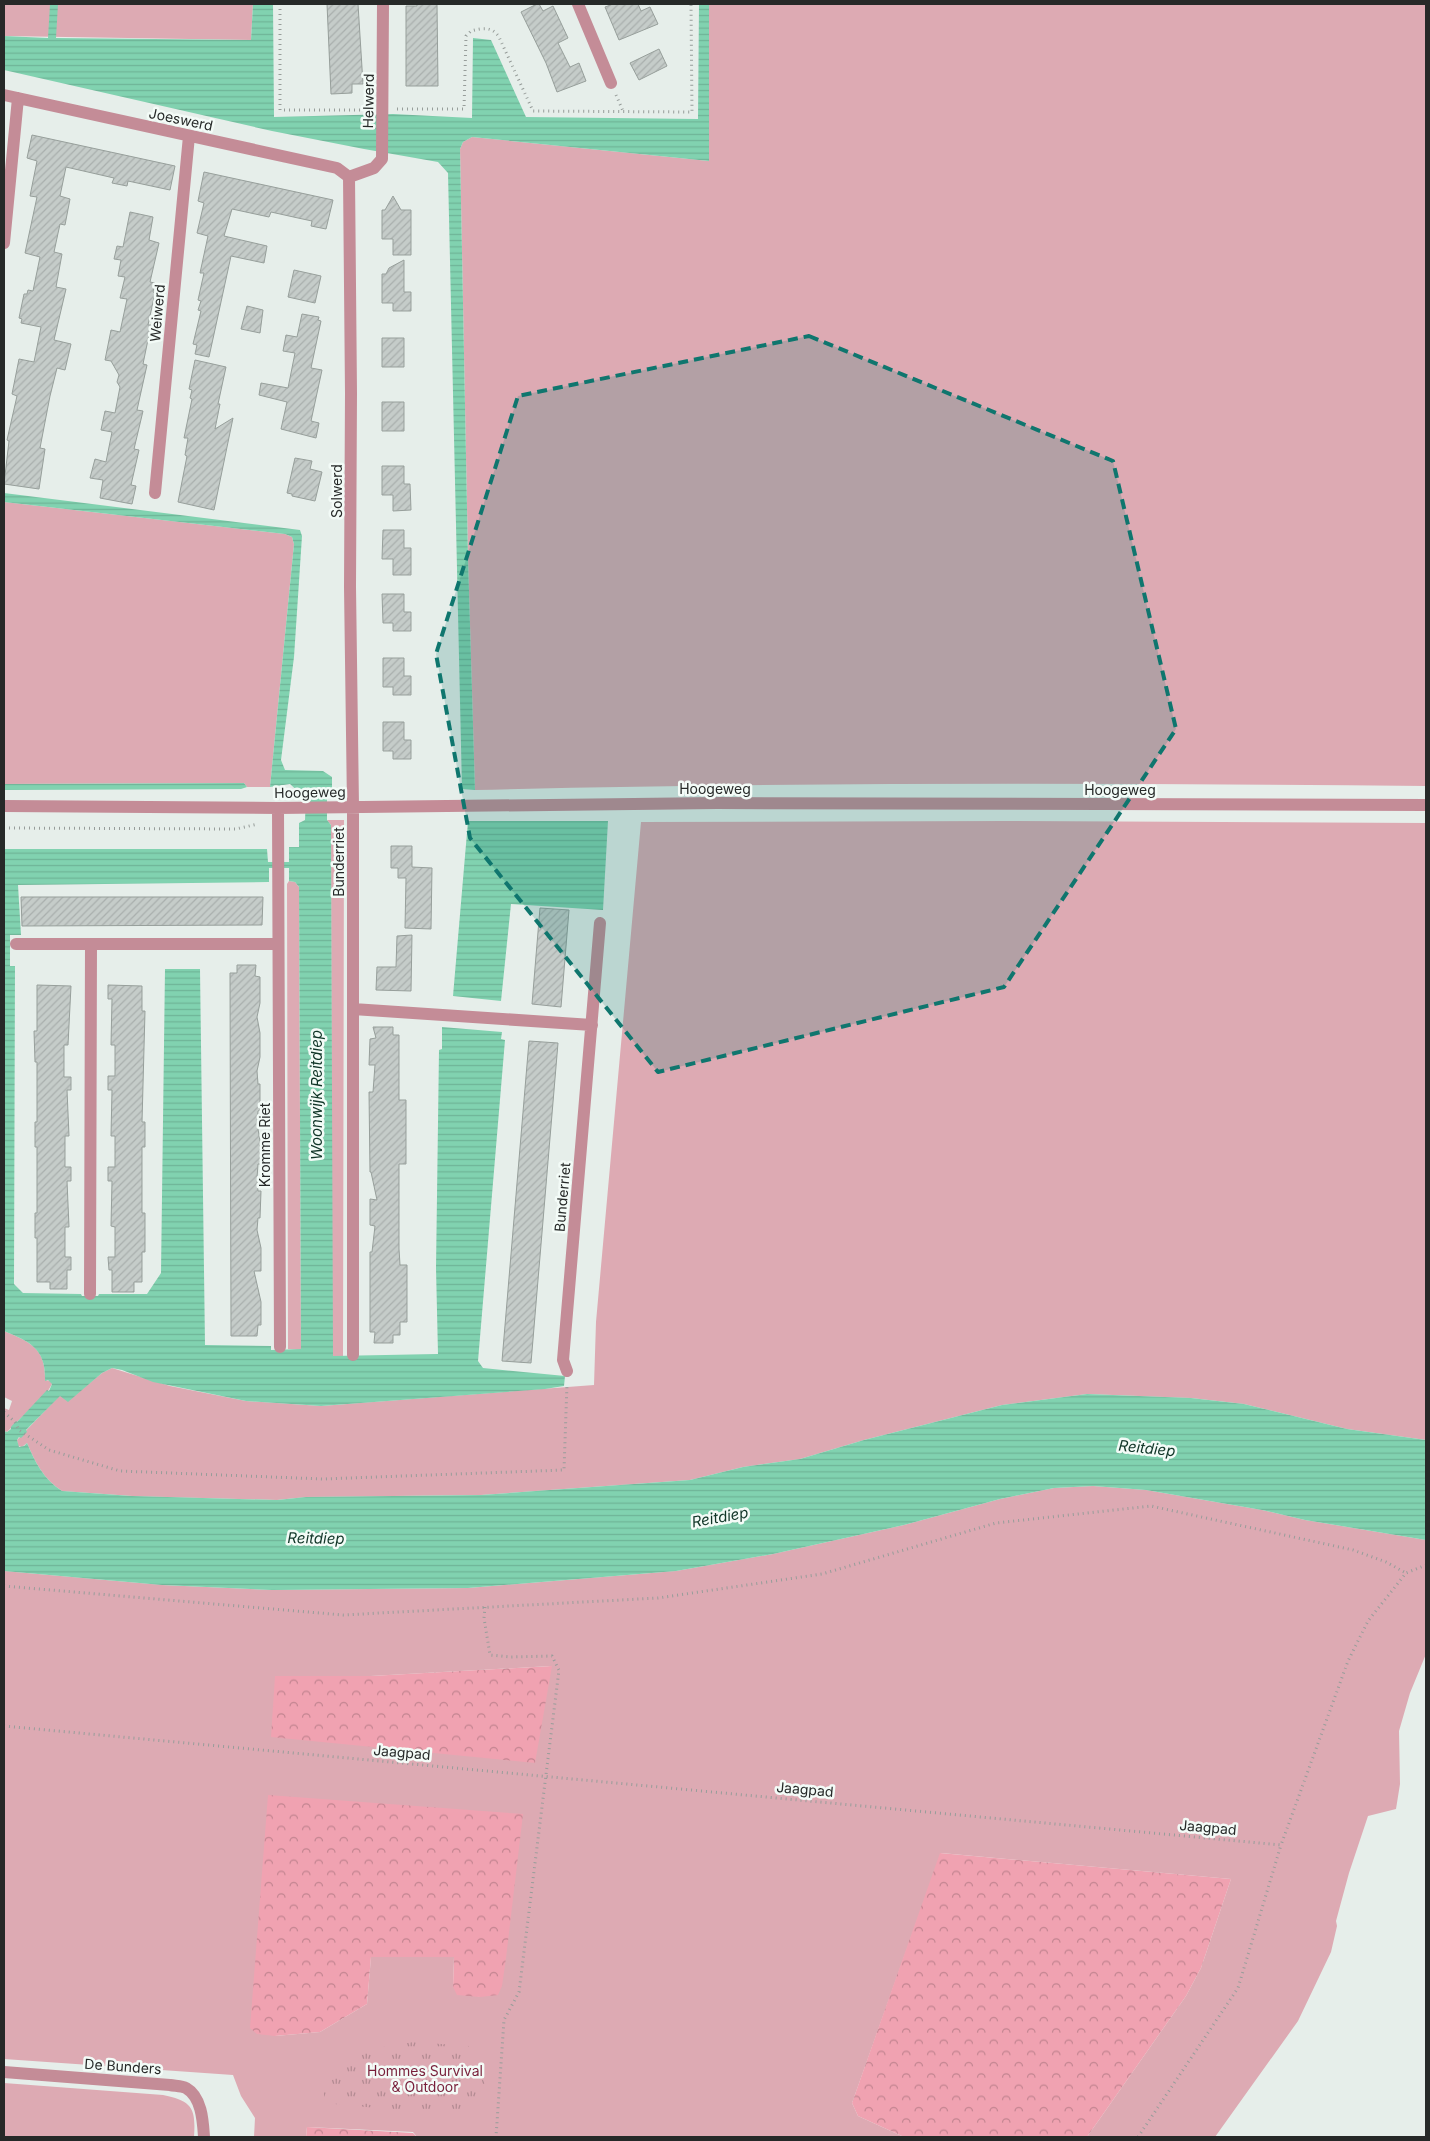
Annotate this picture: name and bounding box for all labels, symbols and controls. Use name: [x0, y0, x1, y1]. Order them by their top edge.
street label: Helwerd: [359, 73, 377, 129]
street label: Joeswerd: [147, 104, 215, 134]
street label: Weiwerd: [146, 284, 168, 342]
street label: Solwerd: [328, 464, 345, 518]
street label: Hoogeweg: [679, 780, 751, 797]
street label: Hoogeweg: [1084, 781, 1156, 798]
street label: Hoogeweg: [274, 783, 346, 801]
street label: Bunderriet: [330, 827, 347, 897]
water label: Woonwijk Reitdiep: [307, 1030, 326, 1160]
street label: Kromme Riet: [256, 1102, 273, 1187]
street label: Bunderriet: [551, 1161, 574, 1232]
water label: Reitdiep: [1118, 1436, 1176, 1460]
water label: Reitdiep: [690, 1503, 750, 1531]
water label: Reitdiep: [287, 1528, 345, 1548]
street label: Jaagpad: [373, 1741, 431, 1763]
street label: Jaagpad: [776, 1778, 834, 1800]
street label: Jaagpad: [1179, 1816, 1237, 1838]
street label: De Bunders: [84, 2055, 162, 2077]
park label: Hommes Survival & Outdoor: [367, 2062, 483, 2095]

